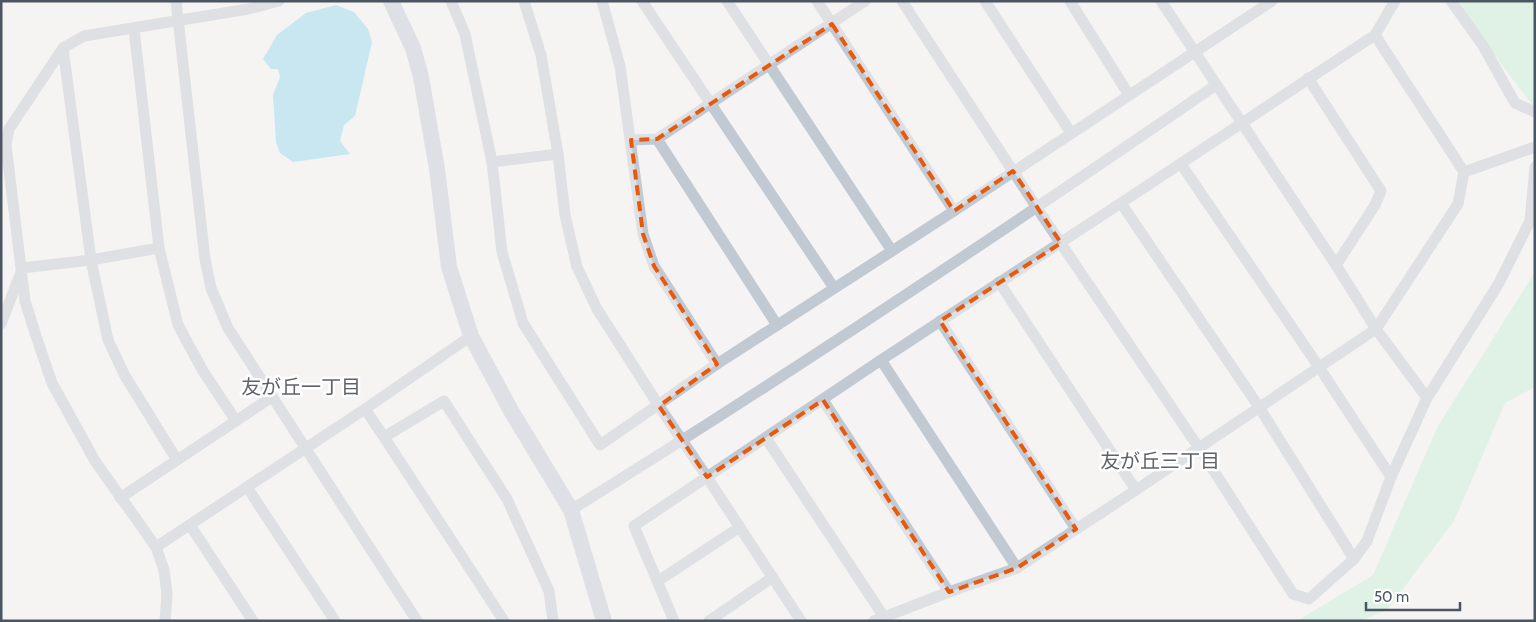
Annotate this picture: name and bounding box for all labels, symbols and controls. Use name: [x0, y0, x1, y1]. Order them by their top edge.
district label: 友が丘一丁目: [241, 375, 361, 399]
district label: 友が丘三丁目: [1100, 449, 1220, 473]
scale bar: [1366, 580, 1460, 612]
text: 50 m: [1374, 588, 1409, 606]

